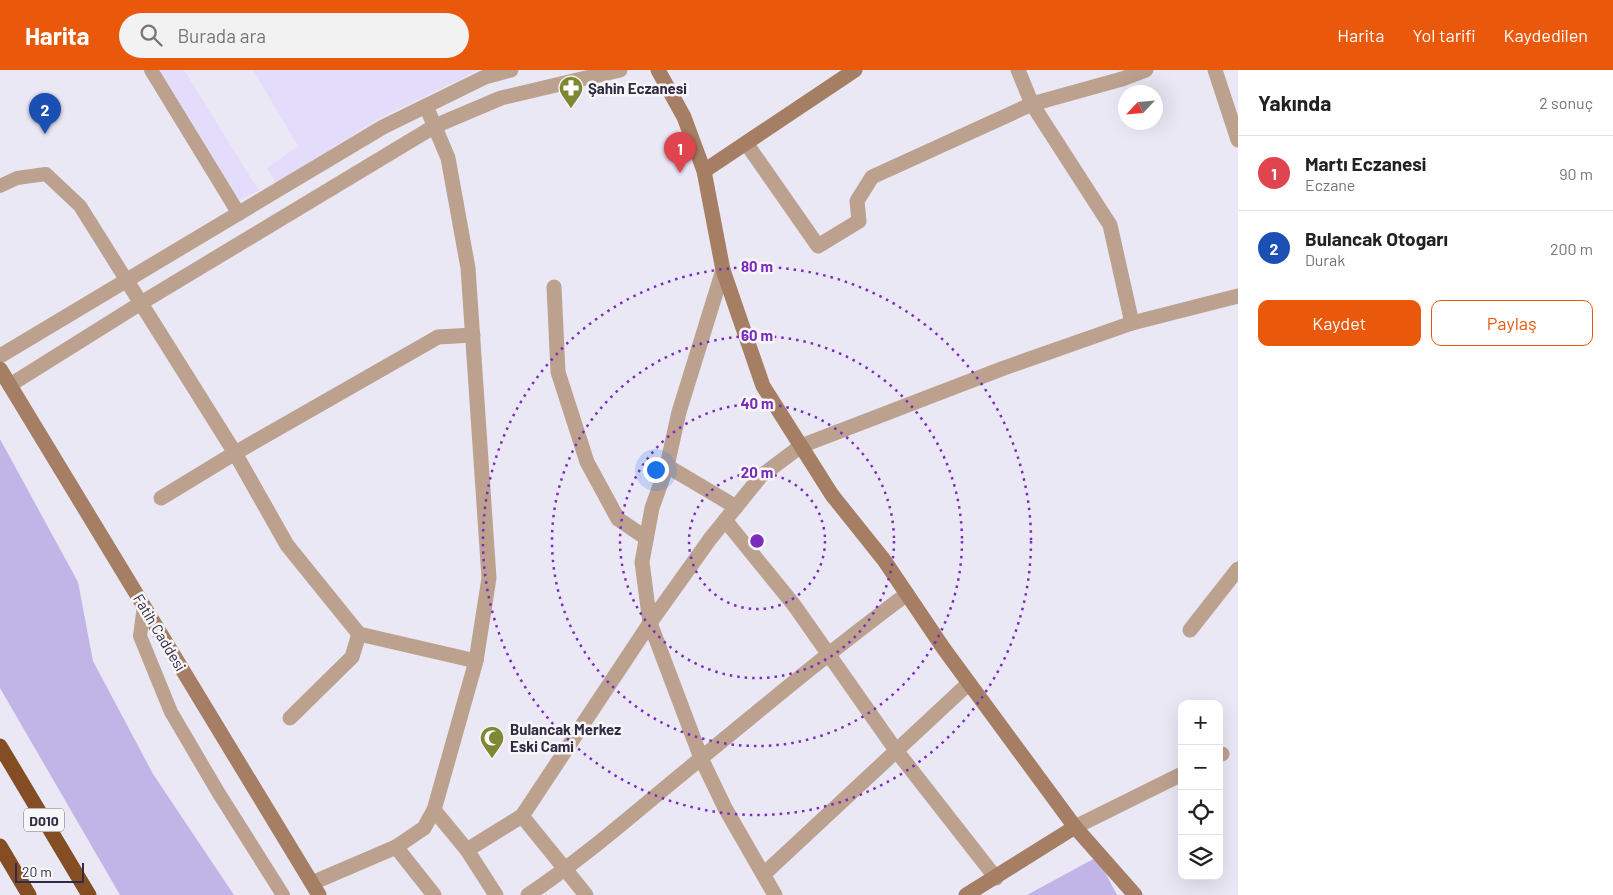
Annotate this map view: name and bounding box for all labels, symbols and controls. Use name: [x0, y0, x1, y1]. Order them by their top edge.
search box: [119, 13, 469, 58]
text: Harita: [25, 21, 89, 50]
icon: search: [137, 21, 165, 49]
text: Burada ara: [177, 24, 266, 47]
text: Harita: [1337, 24, 1384, 46]
text: Yol tarifi: [1412, 24, 1475, 46]
text: Kaydedilen: [1503, 24, 1588, 46]
pharmacy icon: Şahin Eczanesi: [558, 75, 584, 109]
place label: Şahin Eczanesi: [588, 79, 687, 97]
north arrow: [1118, 85, 1163, 130]
text: Yakında: [1258, 90, 1331, 115]
pin: 2: [29, 93, 61, 134]
text: 2 sonuç: [1539, 93, 1593, 112]
pin: 1: [664, 132, 696, 173]
text: Martı Eczanesi: [1305, 152, 1426, 175]
text: 1: [1271, 164, 1277, 183]
text: 90 m: [1559, 164, 1593, 183]
text: Eczane: [1305, 175, 1355, 194]
text: Bulancak Otogarı: [1305, 227, 1448, 250]
text: 2: [1270, 239, 1278, 258]
text: 200 m: [1550, 239, 1593, 258]
text: Durak: [1305, 250, 1345, 269]
text: 80 m: [741, 257, 773, 275]
button: Kaydet: [1258, 300, 1421, 346]
button: Paylaş: [1431, 300, 1593, 346]
text: 60 m: [741, 326, 773, 344]
text: 40 m: [740, 394, 774, 412]
your location: [643, 457, 669, 483]
text: 20 m: [741, 463, 773, 481]
centre of rings: [748, 532, 766, 550]
street label: Fatih Caddesi: [130, 590, 190, 674]
map controls: [1178, 700, 1223, 880]
button: +: [1178, 700, 1223, 745]
place label: Bulancak Merkez Eski Cami: [510, 720, 621, 755]
mosque icon: Bulancak Merkez Eski Cami: [479, 725, 505, 759]
button: −: [1178, 745, 1223, 790]
button: locate: [1178, 790, 1223, 835]
road number: D010: [24, 808, 64, 832]
button: layers: [1178, 835, 1223, 880]
scale bar: [15, 860, 84, 883]
text: 20 m: [22, 863, 52, 880]

